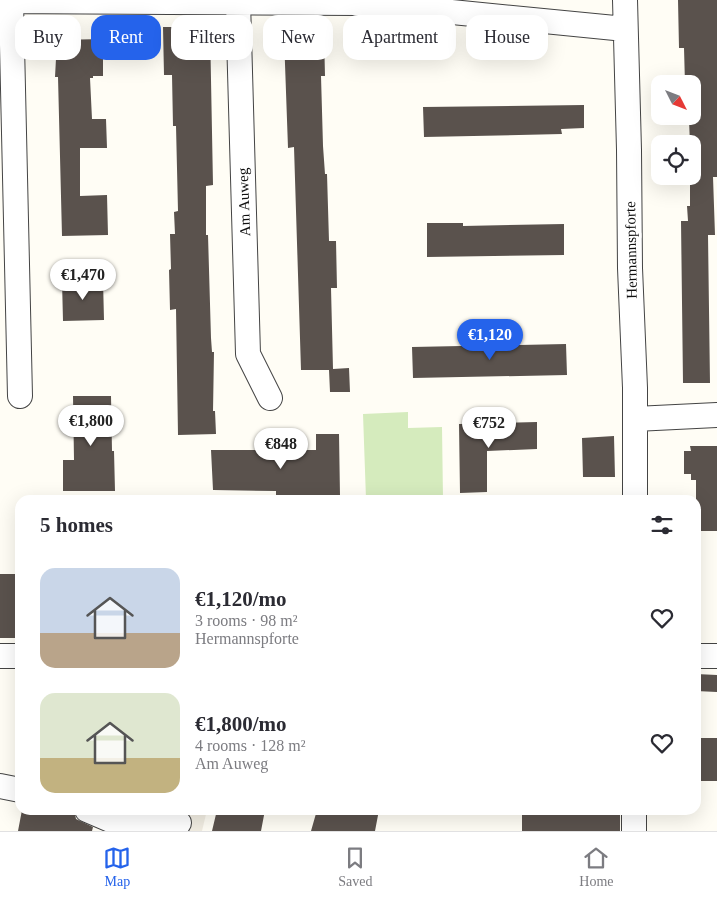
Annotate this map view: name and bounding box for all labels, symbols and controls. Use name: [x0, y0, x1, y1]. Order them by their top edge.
chip: Buy: [15, 15, 81, 60]
chip: Rent: [91, 15, 161, 60]
chip: Filters: [171, 15, 253, 60]
chip: New: [263, 15, 333, 60]
chip: Apartment: [343, 15, 456, 60]
chip: House: [466, 15, 548, 60]
north arrow: [651, 75, 701, 125]
map controls: [651, 75, 701, 185]
button: locate: [651, 135, 701, 185]
street label: Am Auweg: [235, 167, 253, 237]
street label: Hermannspforte: [622, 201, 640, 299]
pin: €1,470: [42, 258, 124, 301]
text: €1,470: [61, 266, 105, 283]
pin: €1,120: [449, 318, 531, 361]
text: €1,120: [468, 326, 512, 343]
pin: €1,800: [50, 404, 132, 447]
pin: €752: [459, 406, 519, 449]
text: €1,800: [69, 412, 113, 429]
text: €752: [473, 414, 505, 431]
pin: €848: [251, 428, 311, 470]
text: €848: [265, 435, 297, 452]
icon: filters: [648, 511, 676, 539]
text: 5 homes: [40, 513, 113, 537]
text: €1,120/mo: [195, 587, 287, 611]
icon: home: [80, 588, 140, 648]
icon: heart: [648, 604, 676, 632]
text: 3 rooms · 98 m²: [195, 612, 298, 629]
text: Hermannspforte: [195, 630, 299, 647]
text: €1,800/mo: [195, 712, 287, 736]
icon: home: [80, 713, 140, 773]
icon: heart: [648, 729, 676, 757]
text: 4 rooms · 128 m²: [195, 737, 306, 754]
text: Am Auweg: [195, 755, 268, 772]
tab: Map: [103, 844, 131, 890]
tab: Saved: [338, 844, 372, 890]
tab: Home: [579, 844, 614, 890]

